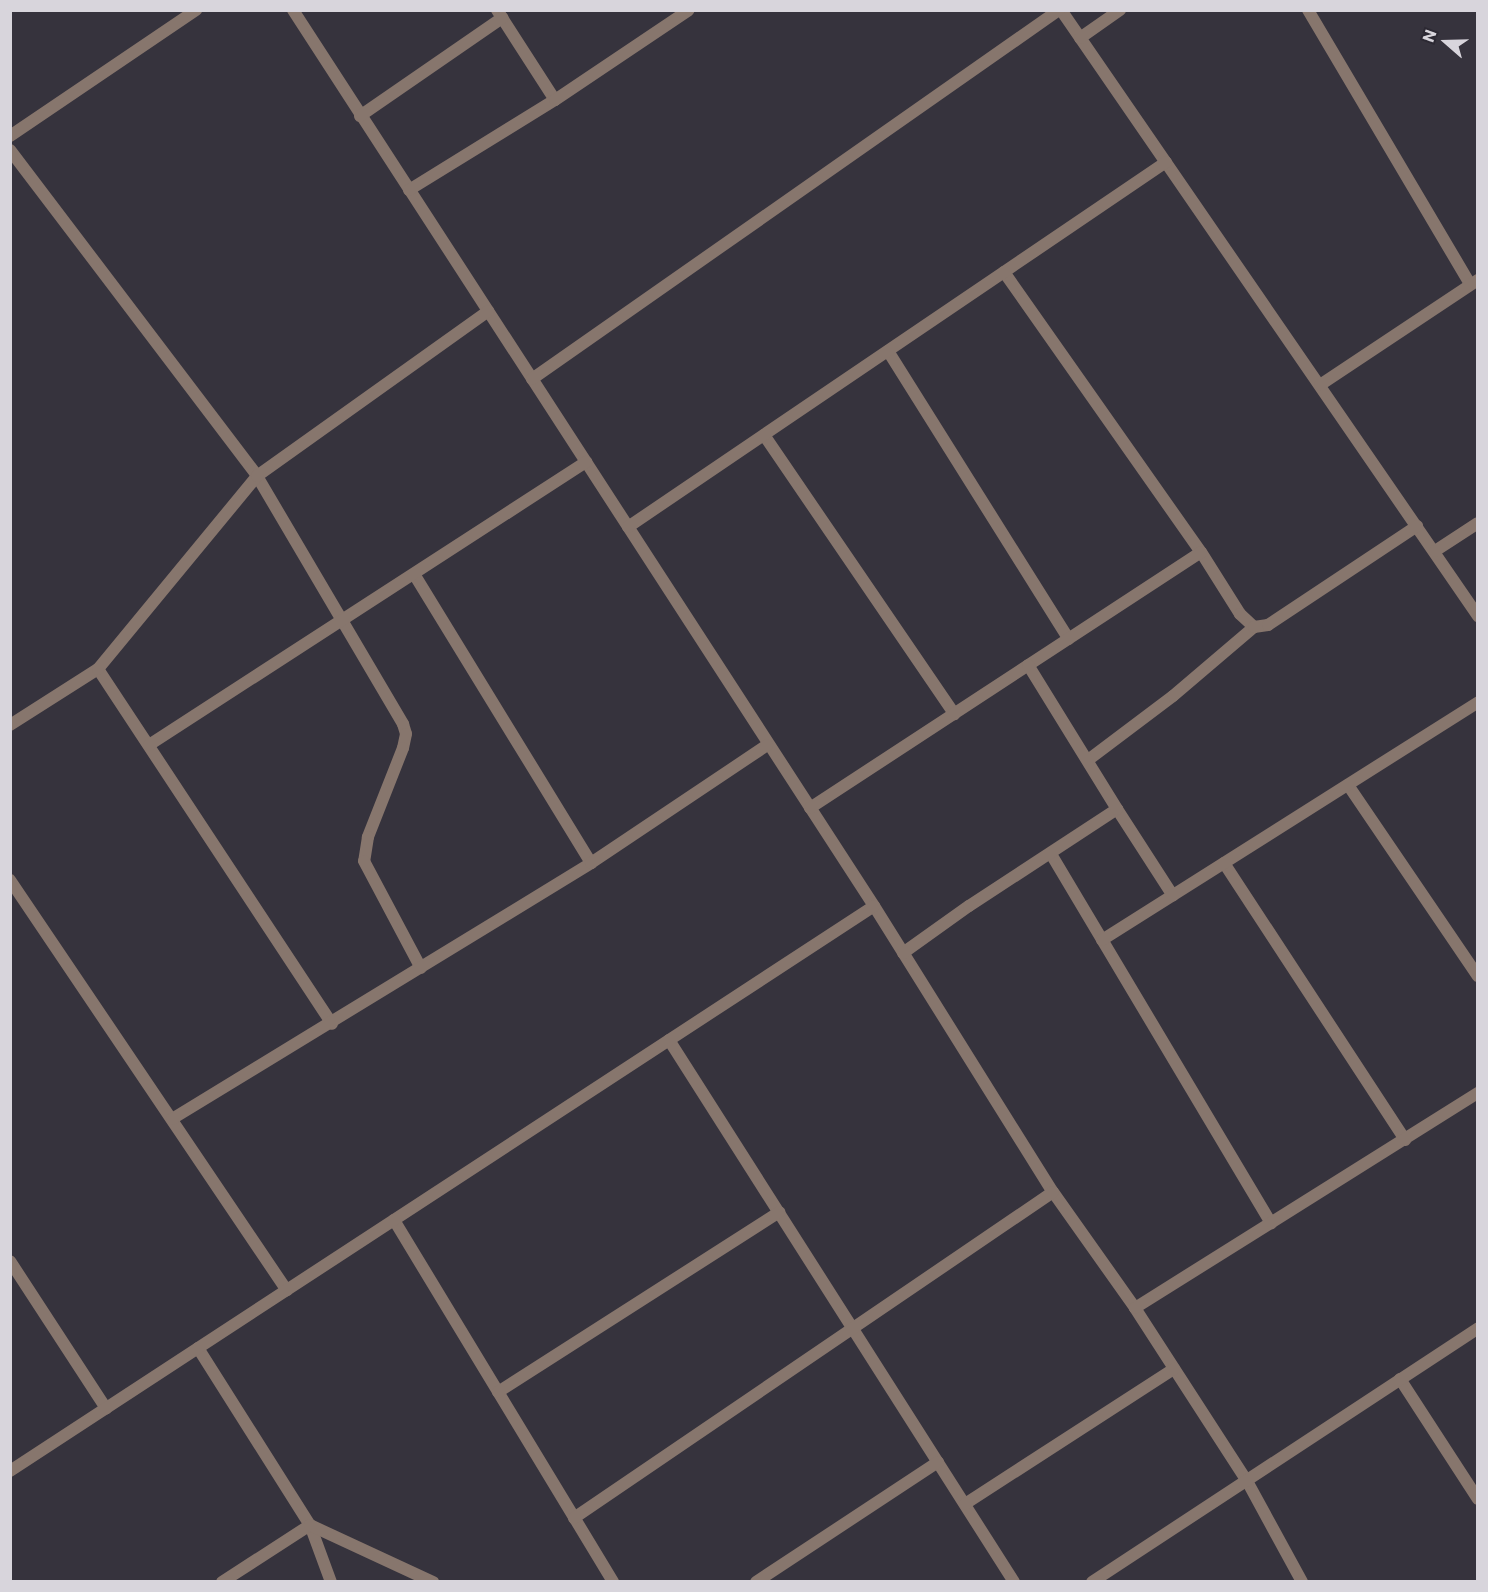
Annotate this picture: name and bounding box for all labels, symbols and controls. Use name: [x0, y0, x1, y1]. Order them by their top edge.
north arrow: [1416, 12, 1476, 72]
text: N: [1418, 27, 1440, 45]

